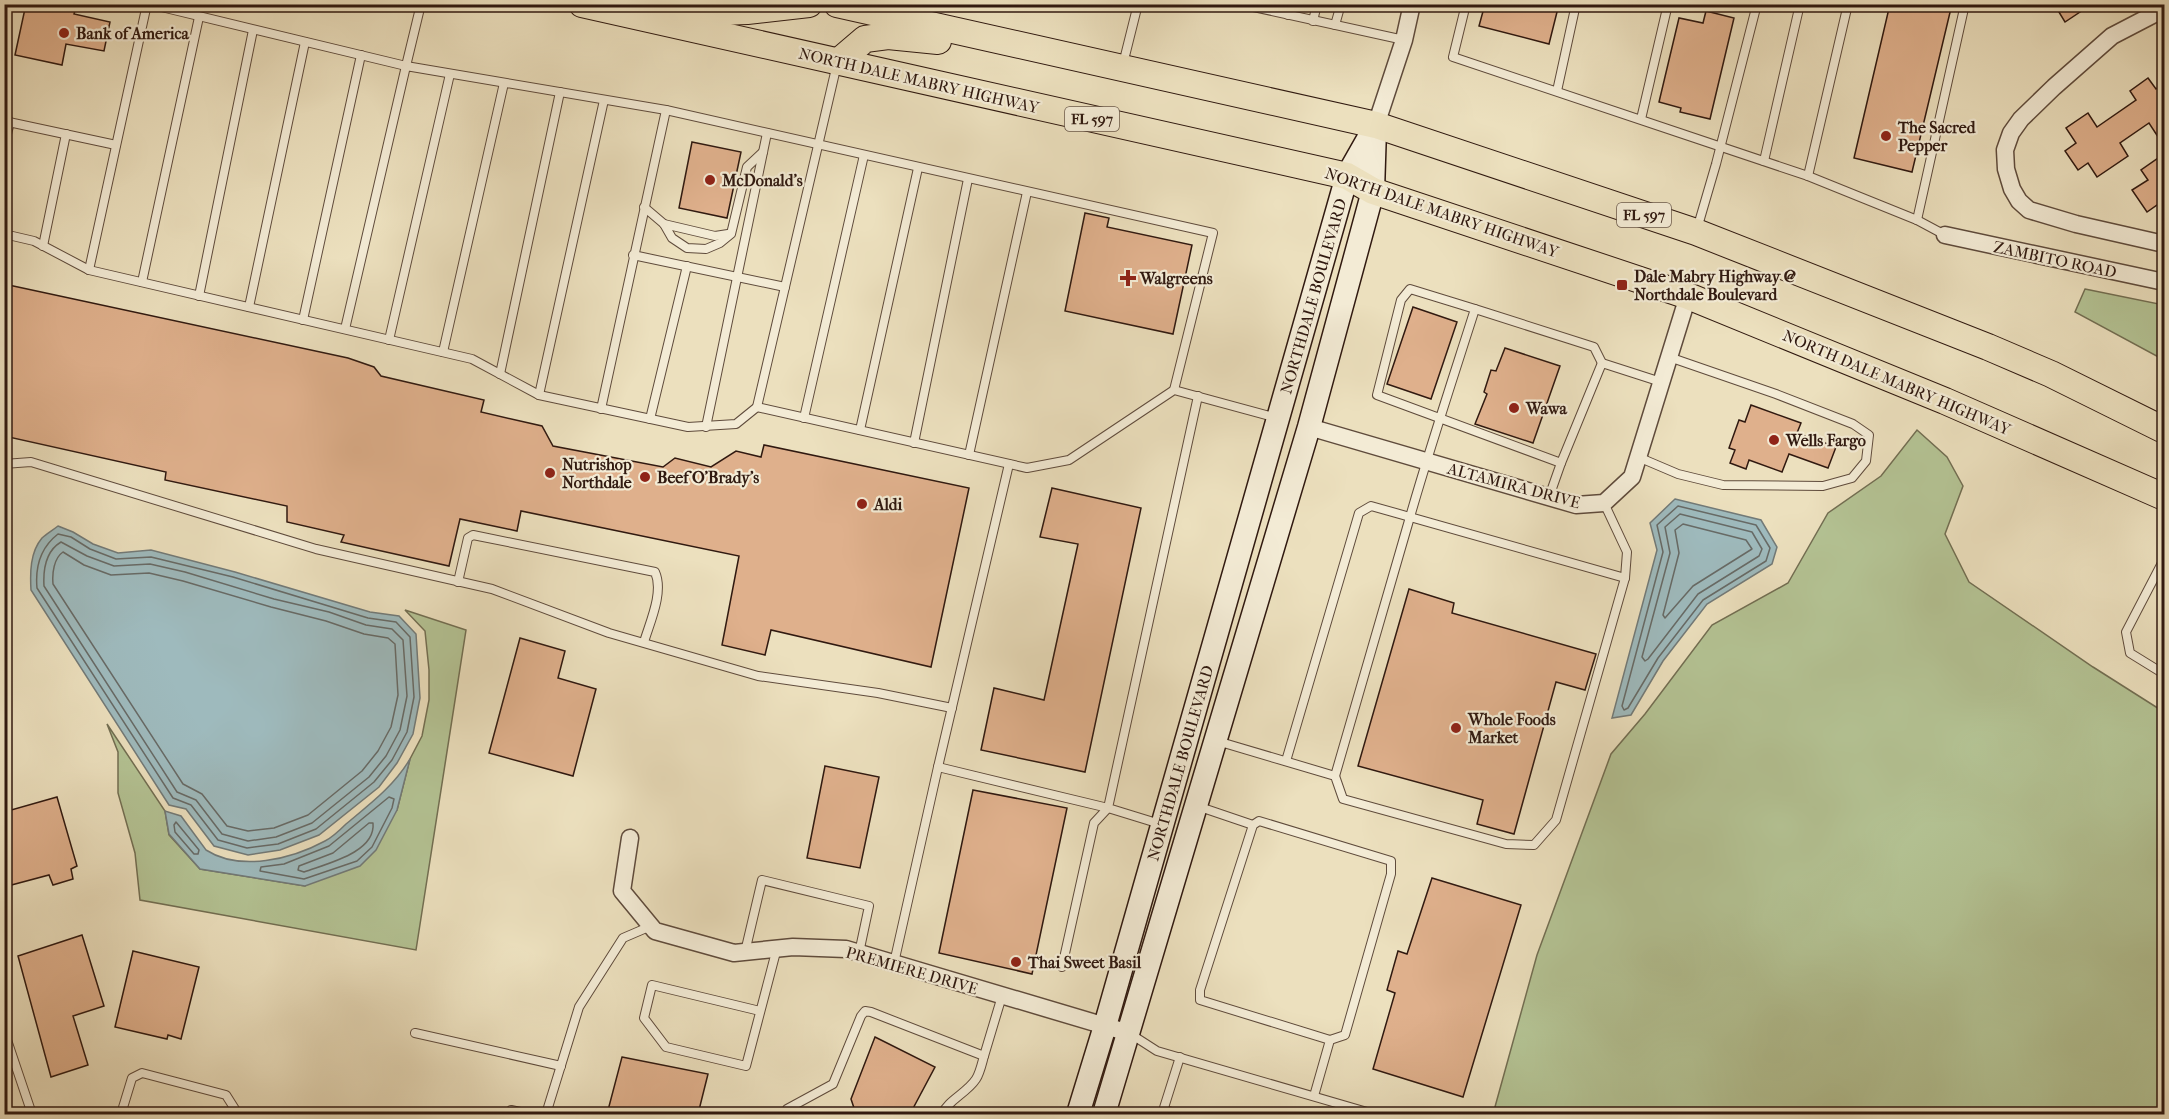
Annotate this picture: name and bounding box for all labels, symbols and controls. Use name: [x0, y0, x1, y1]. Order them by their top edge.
place label: Bank of America: [76, 24, 189, 43]
marker: Bank of America: [57, 26, 71, 40]
street label: NORTH DALE MABRY HIGHWAY: [797, 44, 1042, 118]
road number: FL 597: [1065, 107, 1119, 131]
place label: The Sacred Pepper: [1897, 118, 1977, 156]
marker: The Sacred Pepper: [1879, 129, 1893, 143]
street label: NORTH DALE MABRY HIGHWAY: [1322, 163, 1562, 262]
place label: McDonald's: [721, 171, 803, 190]
marker: McDonald's: [703, 173, 717, 187]
street label: NORTHDALE BOULEVARD: [1276, 196, 1351, 396]
road number: FL 597: [1617, 203, 1671, 227]
street label: ZAMBITO ROAD: [1992, 237, 2118, 282]
place label: Dale Mabry Highway @ Northdale Boulevard: [1634, 267, 1796, 304]
place label: Walgreens: [1139, 269, 1213, 289]
marker: Walgreens: [1121, 271, 1135, 285]
marker: Dale Mabry Highway @ Northdale Boulevard: [1615, 278, 1629, 292]
street label: NORTH DALE MABRY HIGHWAY: [1780, 326, 2015, 440]
place label: Wawa: [1525, 399, 1567, 418]
marker: Wawa: [1507, 401, 1521, 415]
place label: Wells Fargo: [1785, 431, 1866, 451]
marker: Wells Fargo: [1767, 433, 1781, 447]
place label: Nutrishop Northdale: [562, 455, 632, 492]
street label: ALTAMIRA DRIVE: [1445, 458, 1582, 512]
marker: Nutrishop Northdale: [543, 466, 557, 480]
place label: Beef O'Brady's: [657, 468, 759, 488]
marker: Beef O'Brady's: [638, 470, 652, 484]
place label: Aldi: [873, 495, 902, 514]
marker: Aldi: [855, 497, 869, 511]
street label: NORTHDALE BOULEVARD: [1143, 663, 1218, 863]
place label: Whole Foods Market: [1467, 710, 1556, 747]
marker: Whole Foods Market: [1449, 721, 1463, 735]
street label: PREMIERE DRIVE: [844, 943, 980, 998]
place label: Thai Sweet Basil: [1027, 953, 1142, 972]
marker: Thai Sweet Basil: [1009, 955, 1023, 969]

